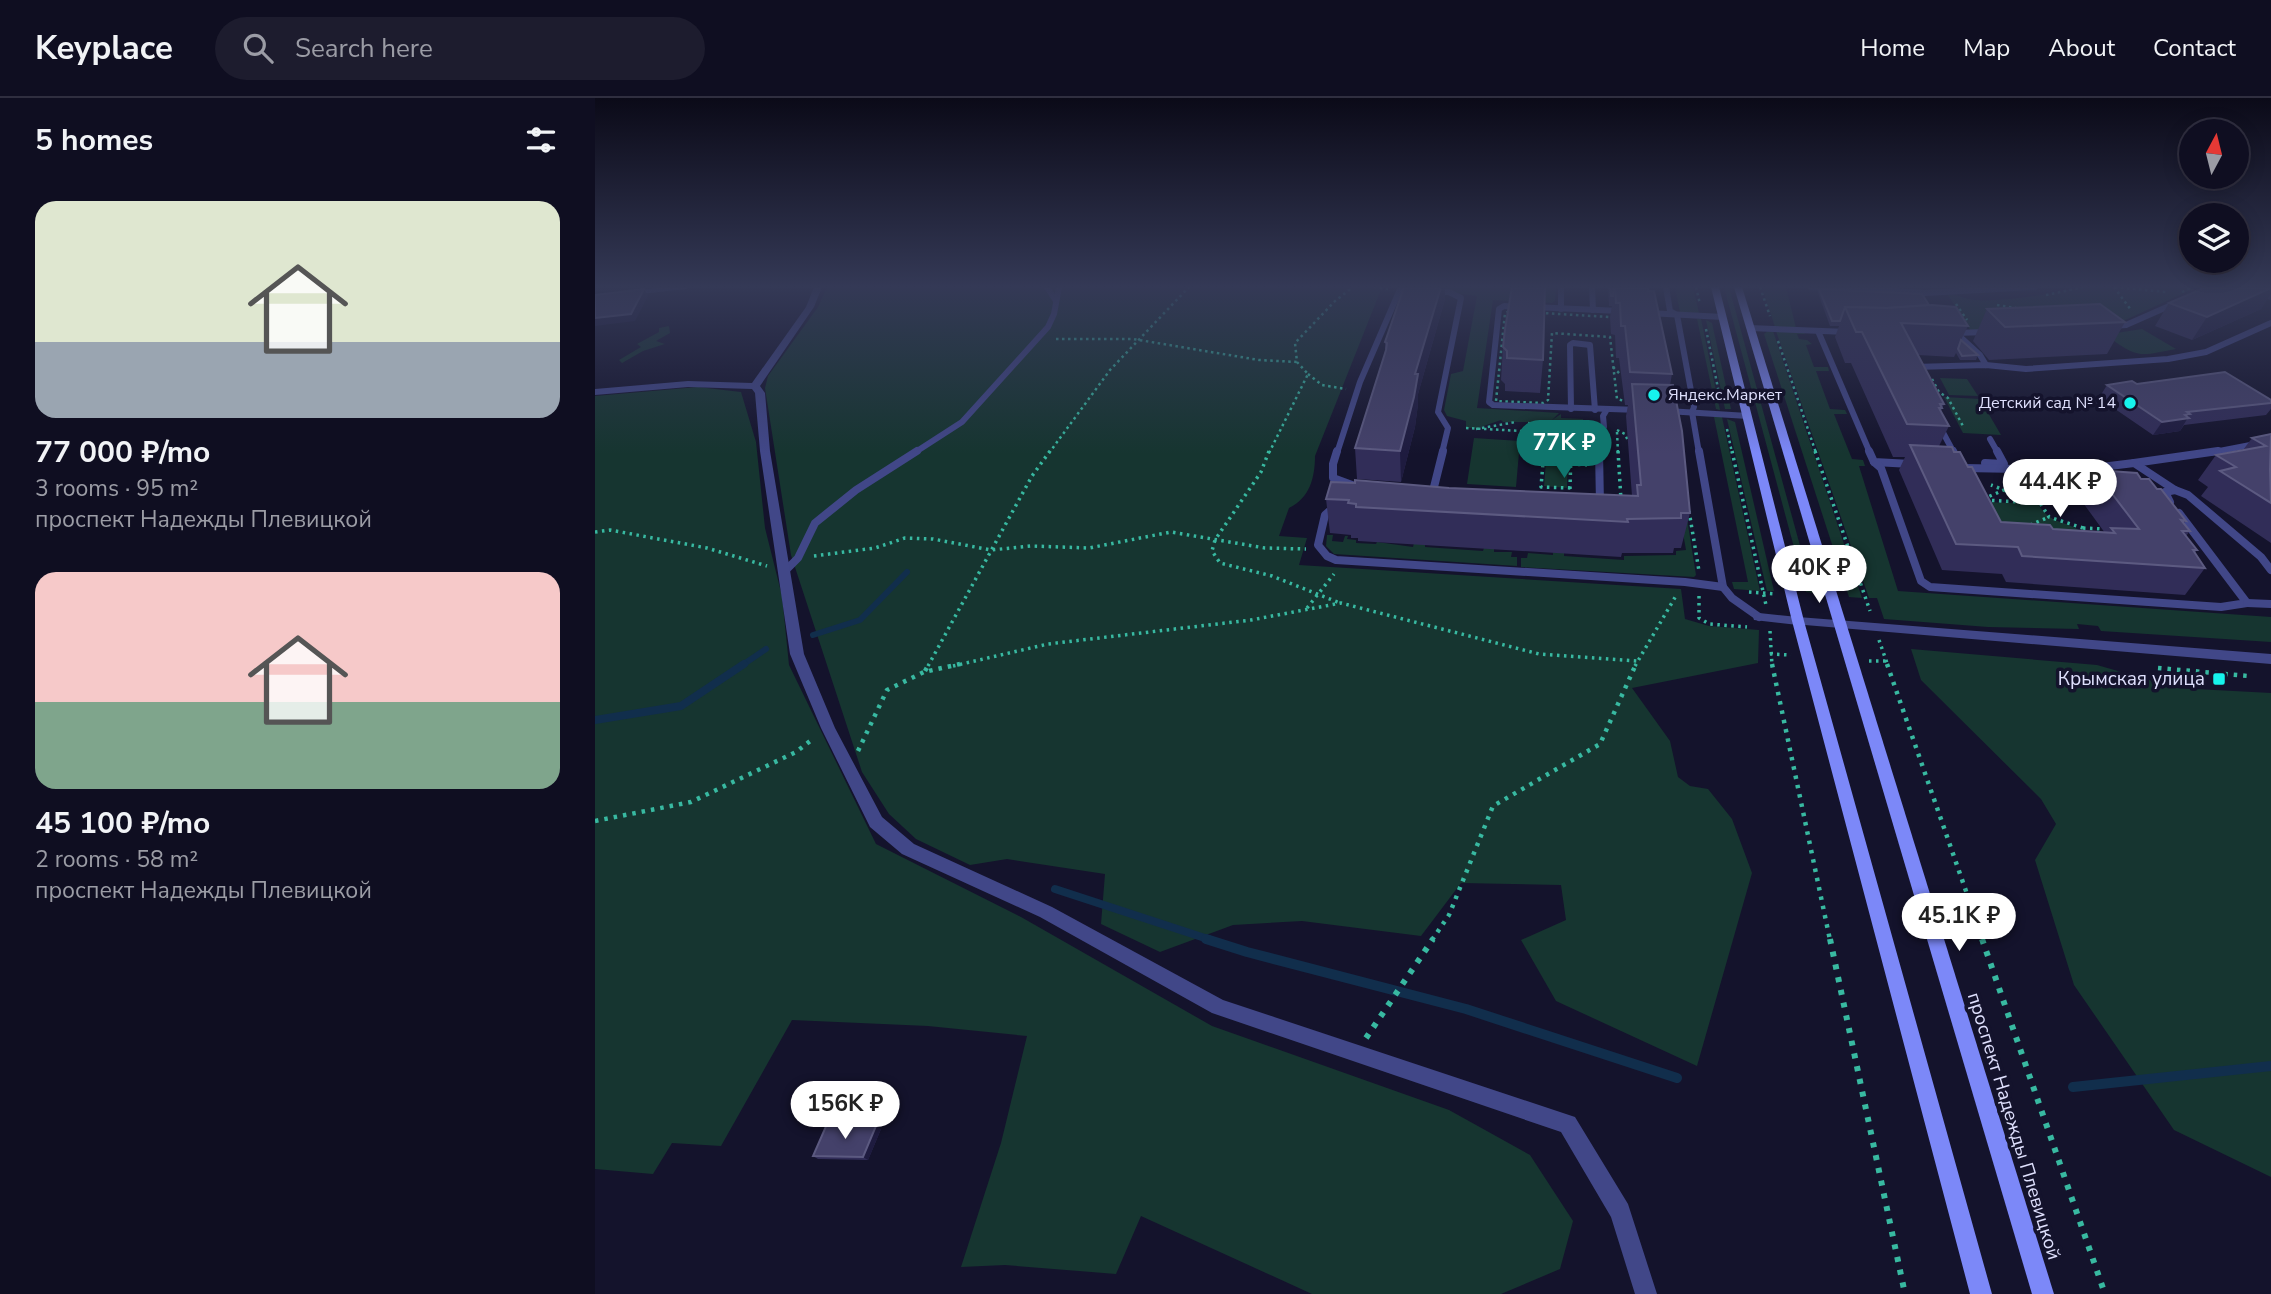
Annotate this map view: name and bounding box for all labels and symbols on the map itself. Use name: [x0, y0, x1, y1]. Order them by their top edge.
north arrow: [2179, 119, 2249, 189]
place label: Яндекс.Маркет: [1668, 384, 1783, 406]
marker: Яндекс.Маркет: [1646, 387, 1662, 403]
place label: Детский сад № 14: [1979, 392, 2116, 414]
marker: Детский сад № 14: [2122, 395, 2138, 411]
pin: 77K ₽: [1515, 420, 1613, 480]
pin: 44.4K ₽: [1995, 460, 2125, 519]
pin: 40K ₽: [1770, 546, 1868, 605]
place label: Крымская улица: [2058, 666, 2205, 692]
marker: Крымская улица: [2211, 671, 2227, 687]
pin: 45.1K ₽: [1894, 894, 2024, 953]
street label: проспект Надежды Плевицкой: [1961, 989, 2067, 1263]
pin: 156K ₽: [788, 1082, 902, 1141]

